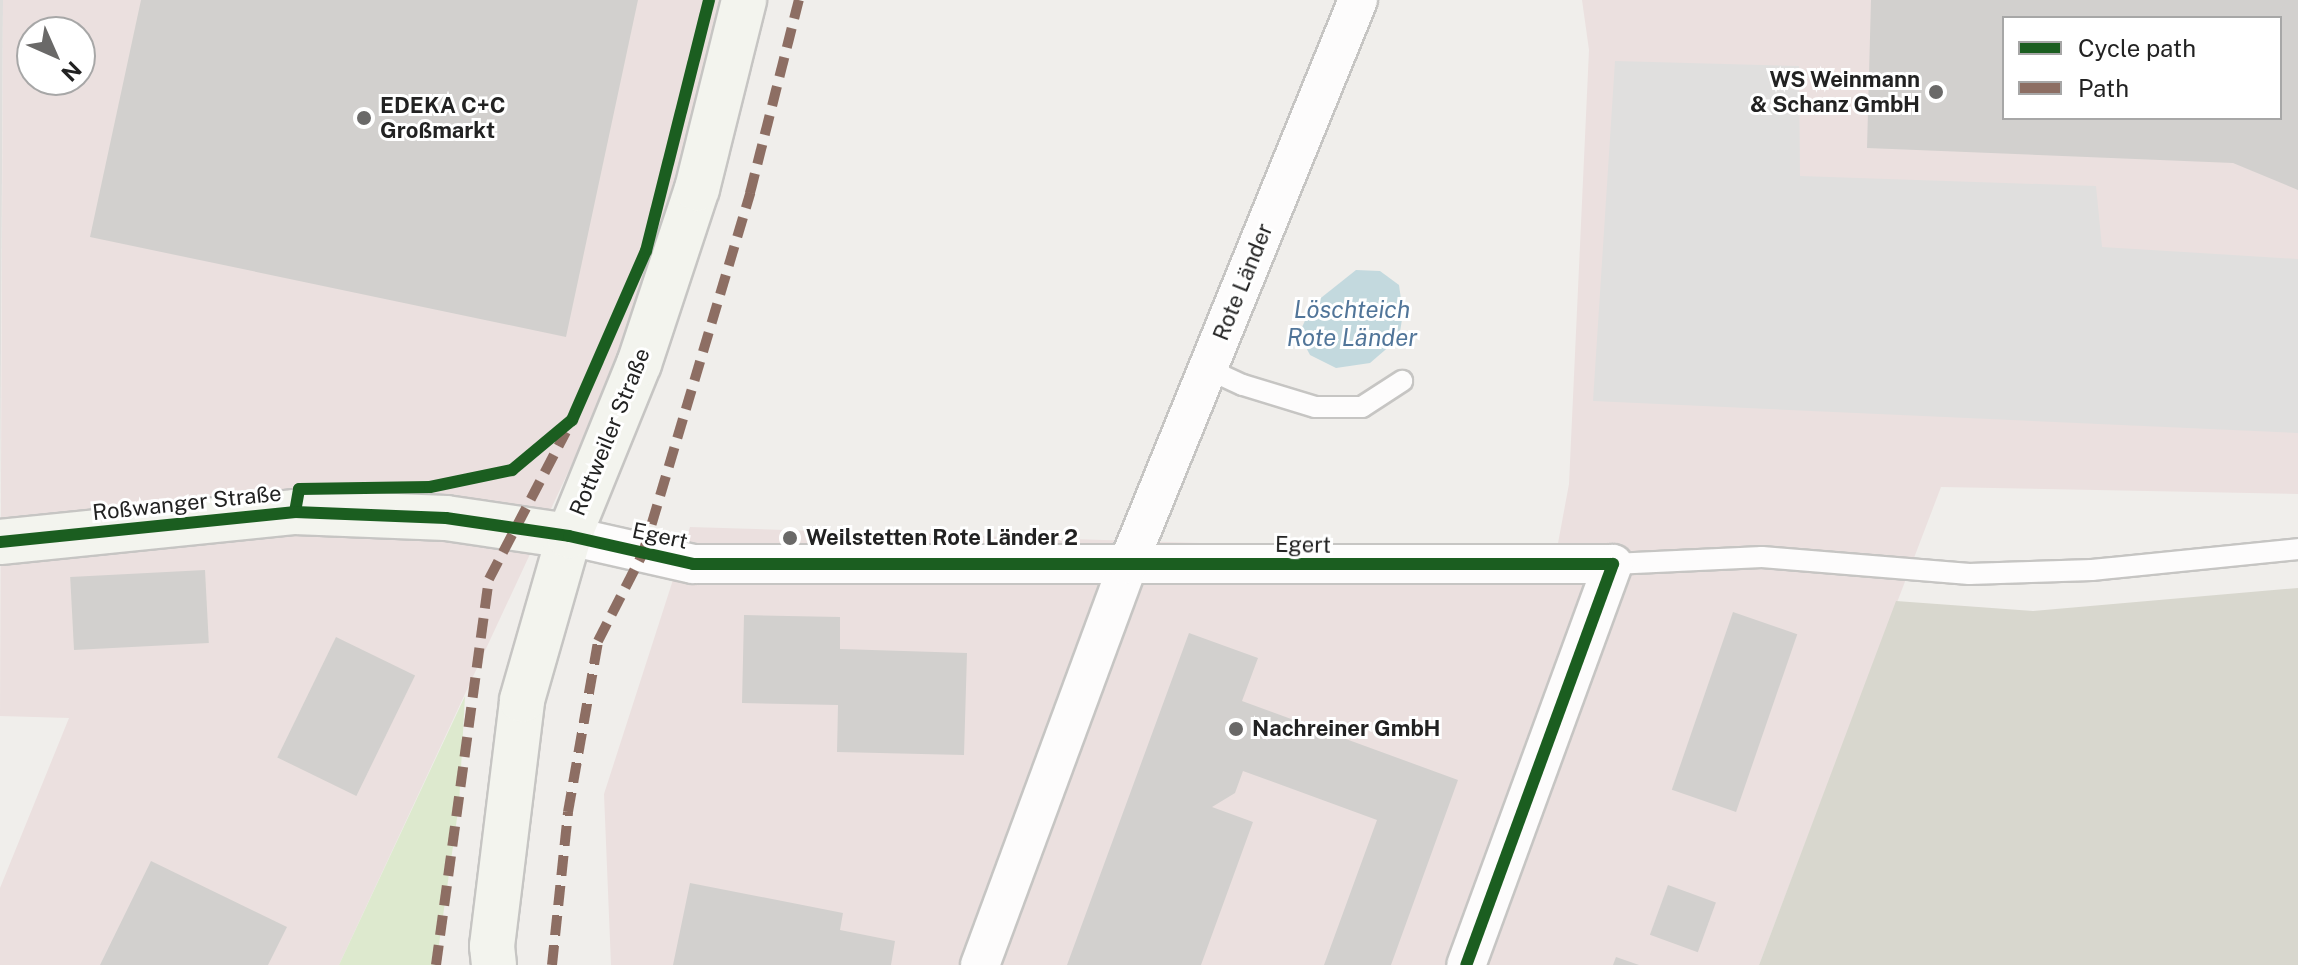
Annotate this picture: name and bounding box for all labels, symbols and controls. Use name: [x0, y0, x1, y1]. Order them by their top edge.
north arrow: [16, 16, 96, 96]
legend: [2002, 16, 2282, 120]
text: Cycle path: [2078, 34, 2196, 62]
text: N: [56, 56, 87, 87]
place label: WS Weinmann & Schanz GmbH: [1750, 66, 1920, 118]
text: Path: [2078, 74, 2129, 102]
marker: WS Weinmann & Schanz GmbH: [1927, 83, 1945, 101]
place label: EDEKA C+C Großmarkt: [380, 92, 506, 144]
marker: EDEKA C+C Großmarkt: [355, 109, 373, 127]
street label: Rote Länder: [1208, 220, 1278, 344]
water label: Löschteich Rote Länder: [1287, 296, 1417, 352]
street label: Rottweiler Straße: [564, 344, 656, 520]
street label: Roßwanger Straße: [91, 480, 283, 526]
street label: Egert: [630, 517, 690, 555]
place label: Weilstetten Rote Länder 2: [806, 525, 1078, 551]
marker: Weilstetten Rote Länder 2: [781, 529, 799, 547]
street label: Egert: [1275, 531, 1331, 559]
place label: Nachreiner GmbH: [1252, 716, 1440, 742]
marker: Nachreiner GmbH: [1227, 720, 1245, 738]

